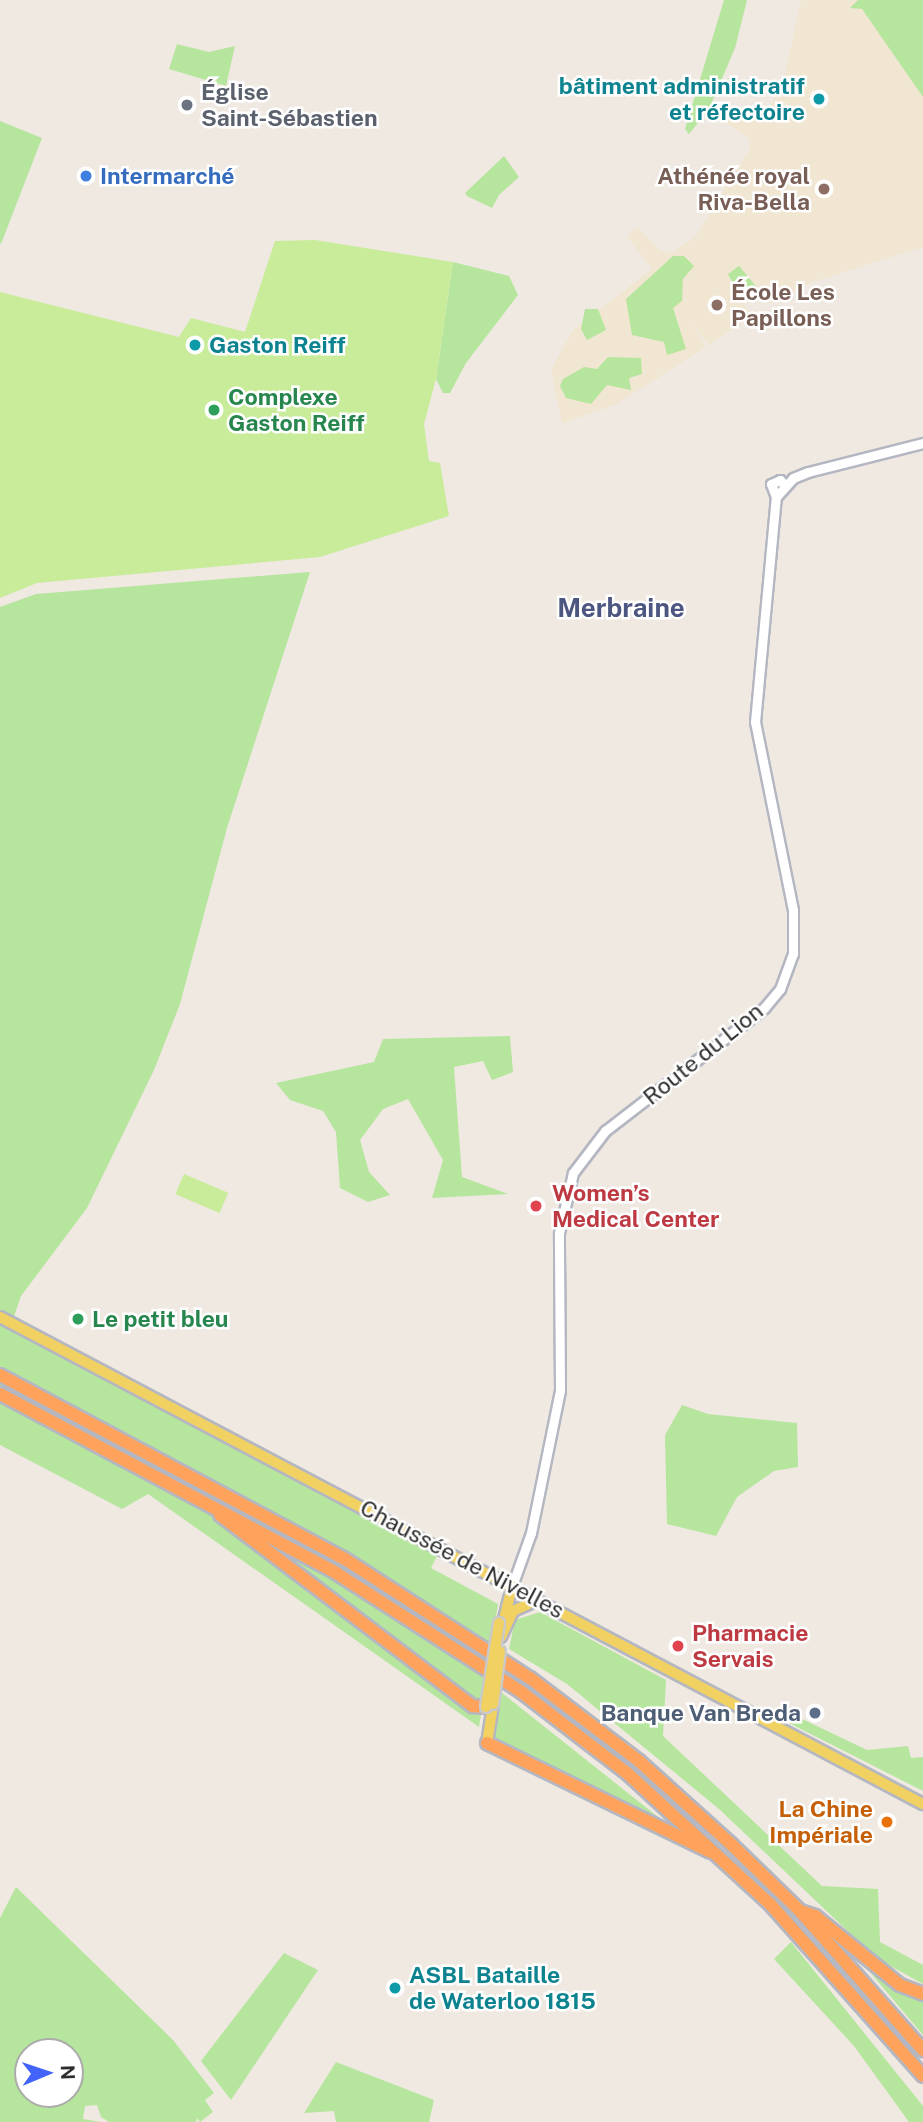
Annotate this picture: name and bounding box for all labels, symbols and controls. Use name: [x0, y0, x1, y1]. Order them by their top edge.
place label: bâtiment administratif et réfectoire: [559, 72, 805, 126]
place label: Église Saint-Sébastien: [201, 78, 378, 132]
marker: bâtiment administratif et réfectoire: [811, 91, 827, 107]
marker: Église Saint-Sébastien: [179, 97, 195, 113]
place label: Intermarché: [100, 162, 235, 190]
place label: Athénée royal Riva-Bella: [657, 162, 810, 216]
marker: Intermarché: [78, 168, 94, 184]
marker: Athénée royal Riva-Bella: [816, 181, 832, 197]
place label: École Les Papillons: [731, 278, 835, 332]
marker: École Les Papillons: [709, 297, 725, 313]
place label: Gaston Reiff: [209, 331, 346, 359]
marker: Gaston Reiff: [187, 337, 203, 353]
place label: Complexe Gaston Reiff: [228, 383, 365, 437]
marker: Complexe Gaston Reiff: [206, 402, 222, 418]
district label: Merbraine: [557, 592, 685, 624]
street label: Route du Lion: [637, 997, 769, 1111]
place label: Women’s Medical Center: [552, 1179, 720, 1233]
marker: Women’s Medical Center: [526, 1196, 546, 1216]
place label: Le petit bleu: [92, 1305, 229, 1333]
marker: Le petit bleu: [70, 1311, 86, 1327]
street label: Chaussée de Nivelles: [355, 1493, 569, 1625]
place label: Pharmacie Servais: [692, 1619, 809, 1673]
marker: Pharmacie Servais: [670, 1638, 686, 1654]
place label: Banque Van Breda: [600, 1699, 801, 1727]
marker: Banque Van Breda: [807, 1705, 823, 1721]
place label: La Chine Impériale: [769, 1795, 873, 1849]
marker: La Chine Impériale: [879, 1814, 895, 1830]
place label: ASBL Bataille de Waterloo 1815: [409, 1961, 596, 2015]
marker: ASBL Bataille de Waterloo 1815: [387, 1980, 403, 1996]
north arrow: [14, 2038, 84, 2108]
text: N: [57, 2065, 79, 2080]

